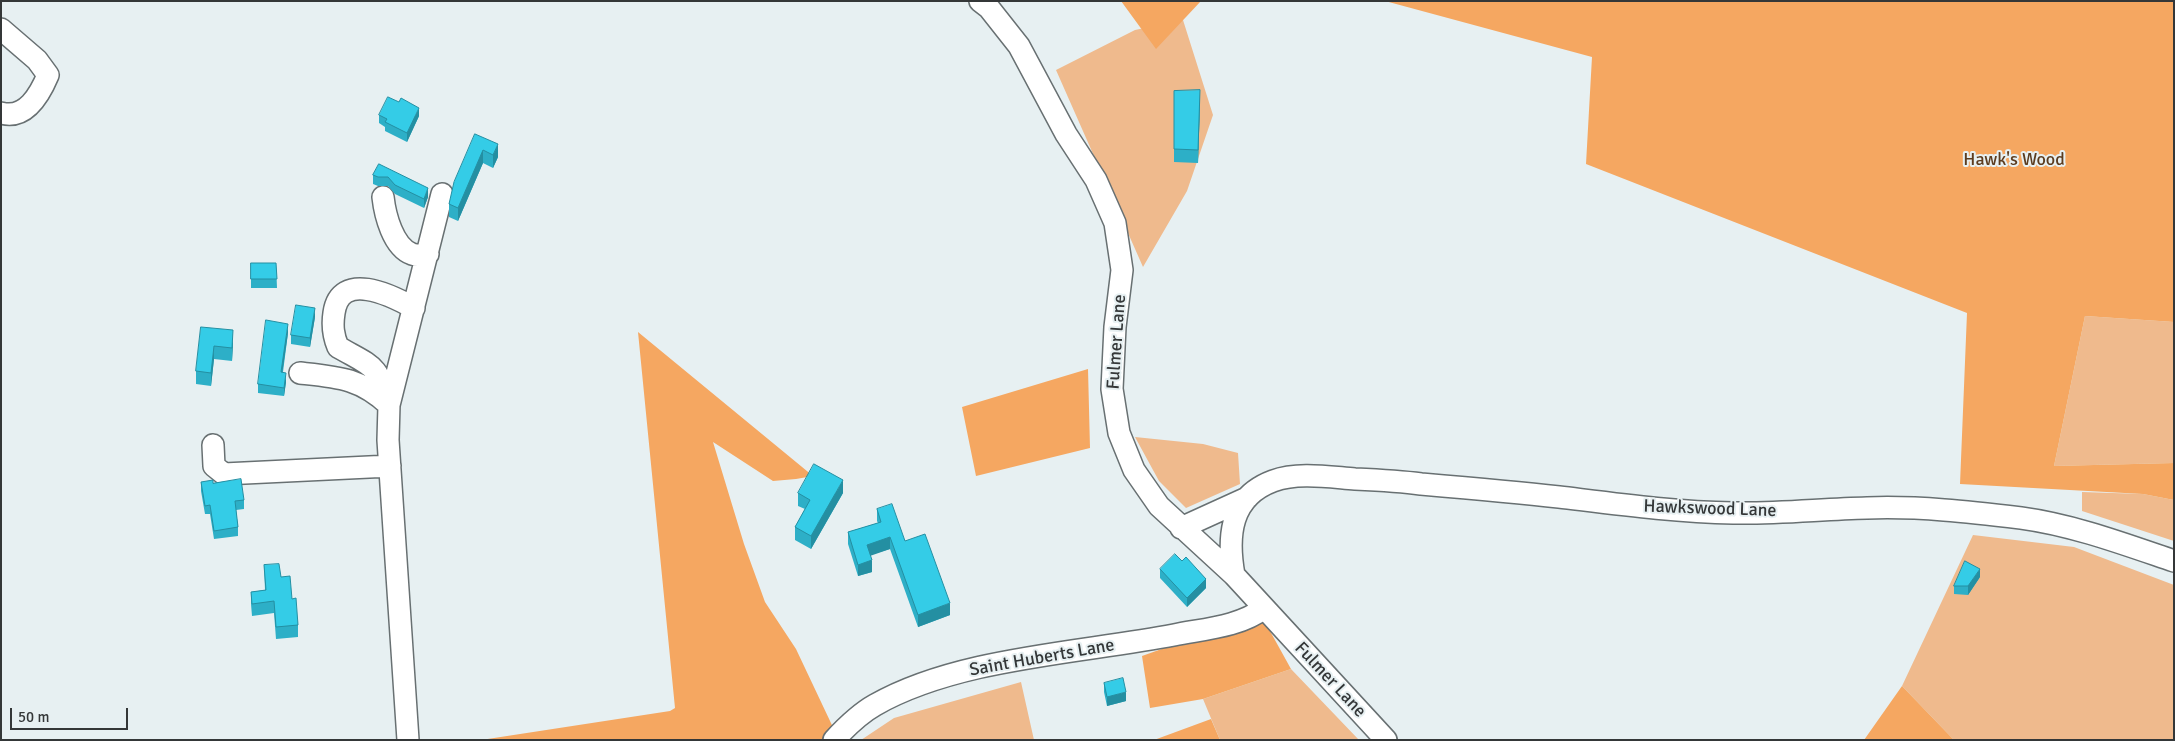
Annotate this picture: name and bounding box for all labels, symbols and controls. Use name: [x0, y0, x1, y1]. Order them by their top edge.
park label: Hawk's Wood: [1963, 149, 2065, 171]
street label: Fulmer Lane: [1103, 294, 1131, 390]
street label: Hawkswood Lane: [1643, 496, 1777, 522]
street label: Saint Huberts Lane: [968, 635, 1116, 681]
street label: Fulmer Lane: [1290, 638, 1370, 722]
scale bar: [12, 698, 130, 730]
text: 50 m: [18, 708, 49, 726]

